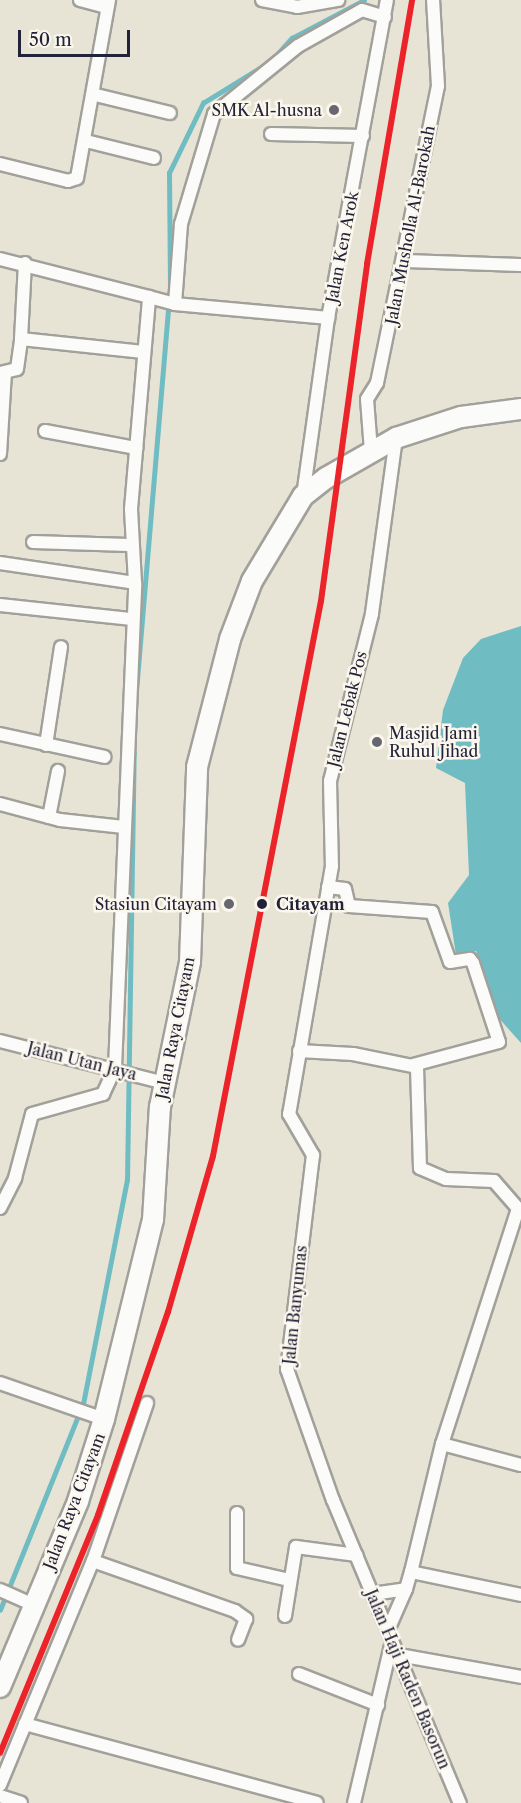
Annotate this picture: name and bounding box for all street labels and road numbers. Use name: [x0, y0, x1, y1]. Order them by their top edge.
street label: Jalan Musholla Al-Barokah: [381, 123, 439, 327]
street label: Jalan Ken Arok: [322, 189, 362, 305]
street label: Jalan Lebak Pos: [323, 649, 371, 769]
street label: Jalan Raya Citayam: [152, 955, 198, 1101]
street label: Jalan Utan Jaya: [25, 1038, 139, 1084]
street label: Jalan Banyumas: [279, 1244, 311, 1366]
street label: Jalan Raya Citayam: [39, 1430, 109, 1572]
street label: Jalan Haji Raden Basorun: [361, 1586, 455, 1772]

